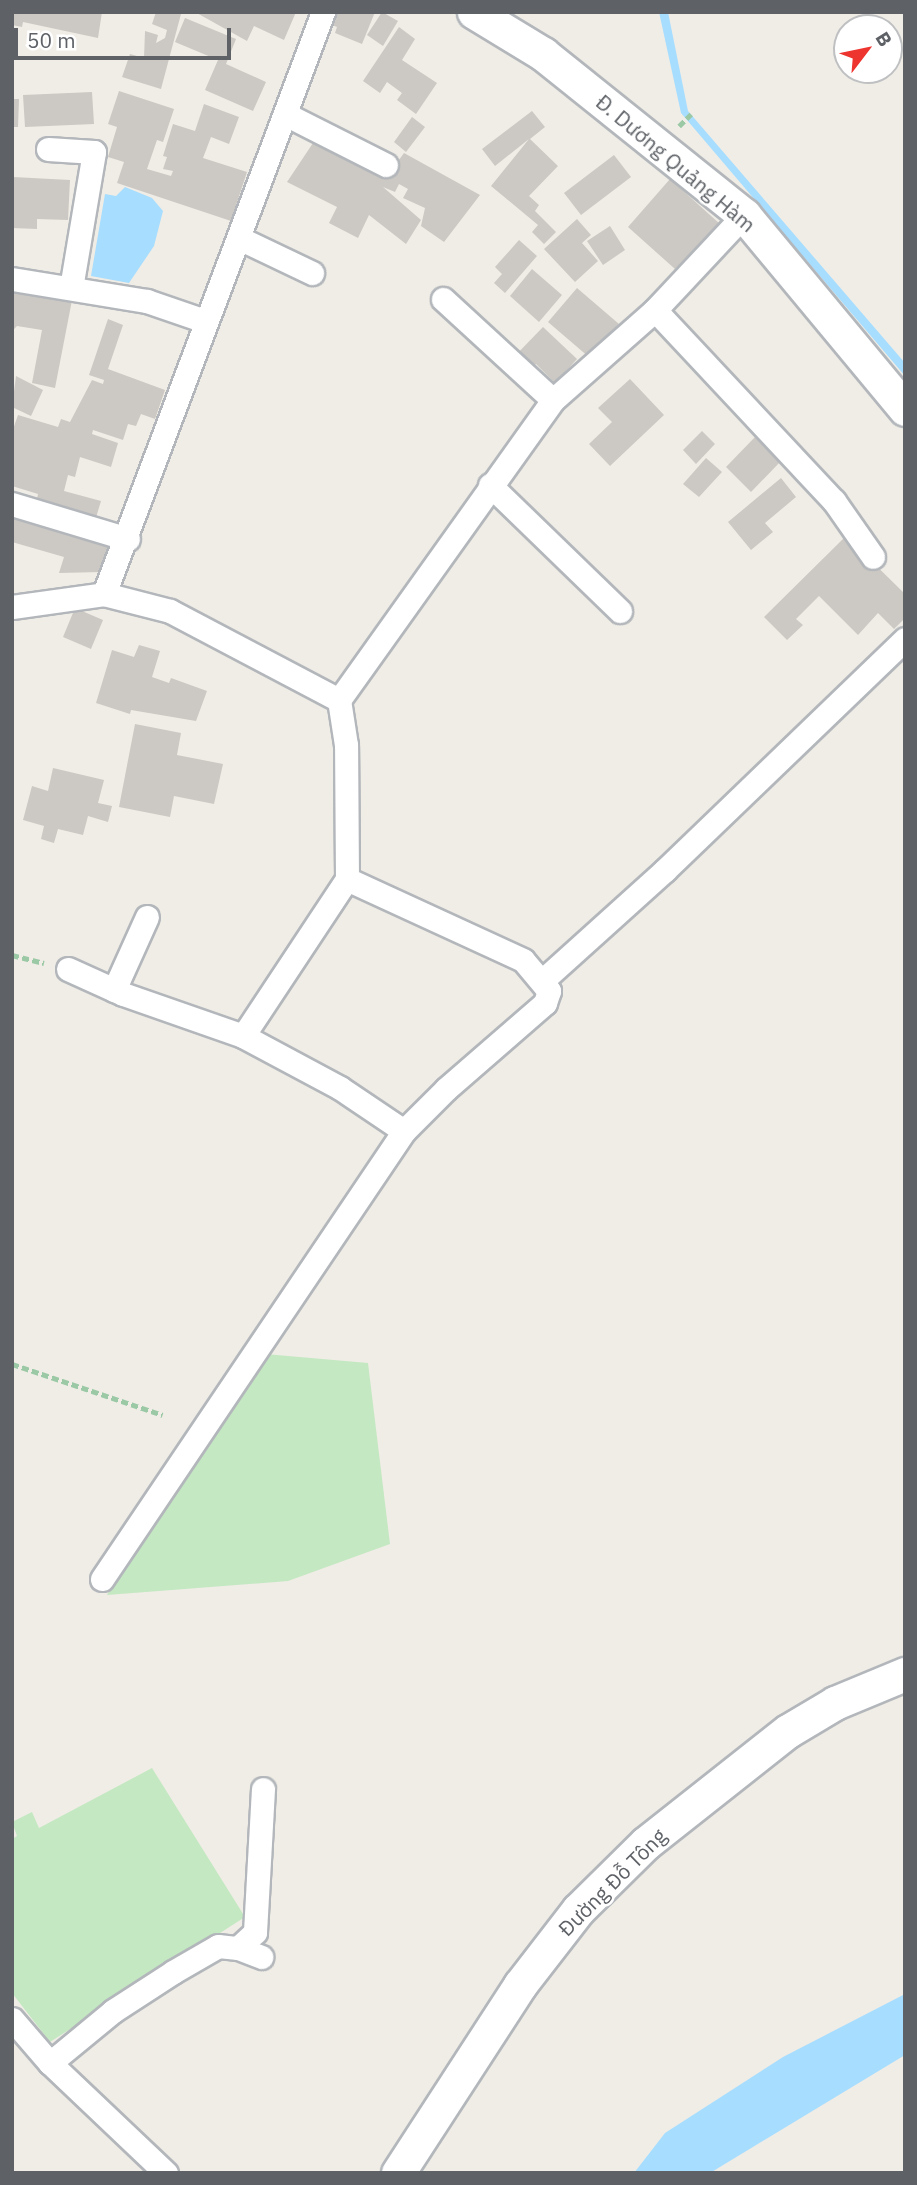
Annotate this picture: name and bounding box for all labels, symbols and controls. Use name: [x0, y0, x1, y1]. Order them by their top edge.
scale bar: [18, 14, 234, 58]
north arrow: [833, 14, 903, 84]
text: 50 m: [27, 26, 76, 54]
text: B: [871, 27, 898, 51]
street label: Đ. Dương Quảng Hàm: [591, 89, 761, 237]
street label: Đường Đỗ Tông: [553, 1823, 671, 1941]

